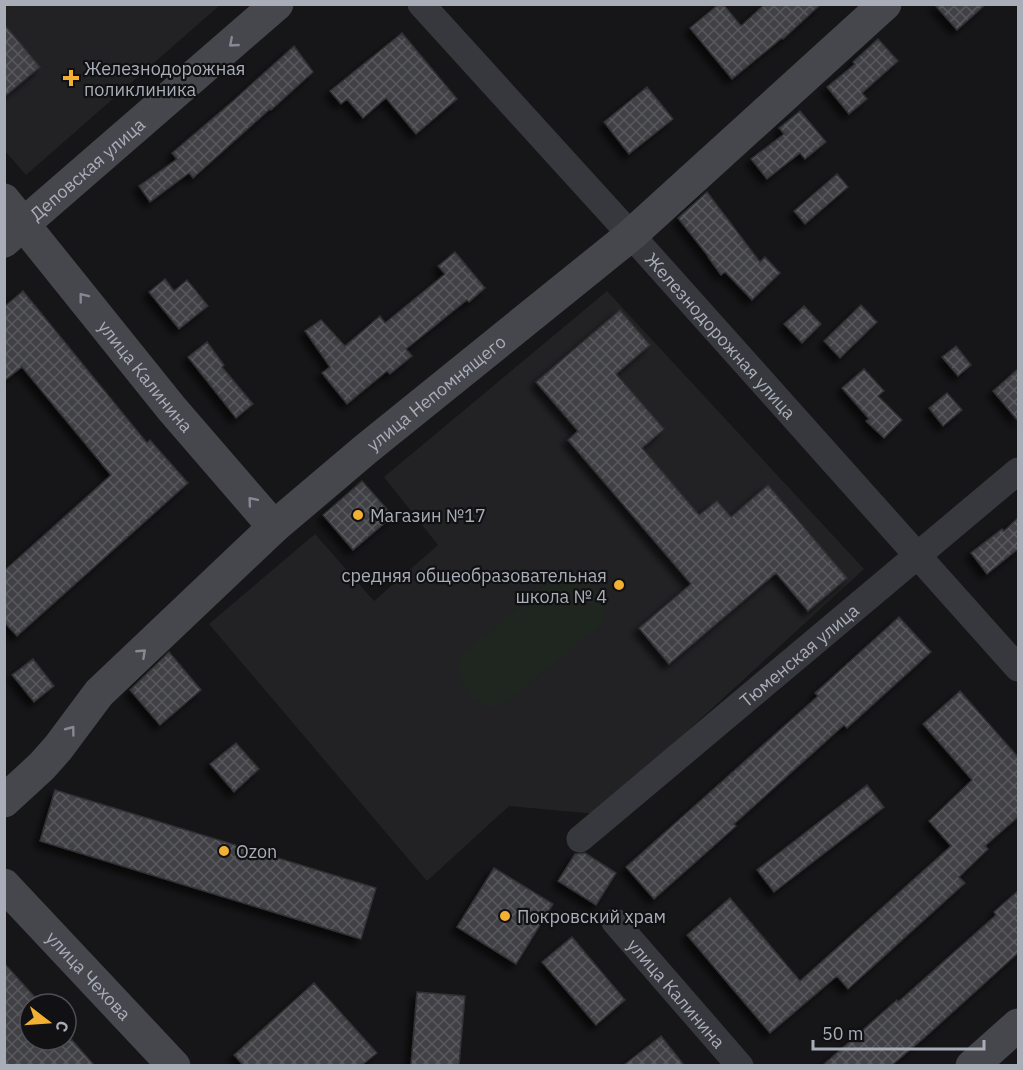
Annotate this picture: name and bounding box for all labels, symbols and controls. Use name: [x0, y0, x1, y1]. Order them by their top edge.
one-way arrow: [229, 36, 240, 47]
place label: Железнодорожная поликлиника: [84, 57, 245, 101]
marker: Железнодорожная поликлиника: [62, 69, 80, 87]
street label: Деповская улица: [25, 112, 150, 225]
street label: Железнодорожная улица: [640, 247, 802, 424]
one-way arrow: [79, 293, 90, 304]
street label: улица Калинина: [93, 315, 198, 437]
street label: улица Непомнящего: [362, 329, 510, 456]
one-way arrow: [248, 497, 259, 508]
place label: Магазин №17: [370, 504, 486, 527]
marker: Магазин №17: [351, 508, 365, 522]
place label: средняя общеобразовательная школа № 4: [342, 564, 607, 608]
marker: средняя общеобразовательная школа № 4: [612, 578, 626, 592]
street label: Тюменская улица: [735, 598, 864, 712]
one-way arrow: [135, 649, 145, 660]
one-way arrow: [63, 726, 74, 737]
place label: Ozon: [236, 840, 277, 863]
marker: Ozon: [217, 844, 231, 858]
place label: Покровский храм: [517, 905, 666, 928]
marker: Покровский храм: [498, 909, 512, 923]
street label: улица Чехова: [41, 926, 137, 1025]
street label: улица Калинина: [623, 933, 731, 1053]
north arrow: [18, 992, 78, 1052]
scale bar: [813, 1013, 984, 1051]
text: С: [51, 1018, 73, 1034]
text: 50 m: [822, 1022, 864, 1045]

